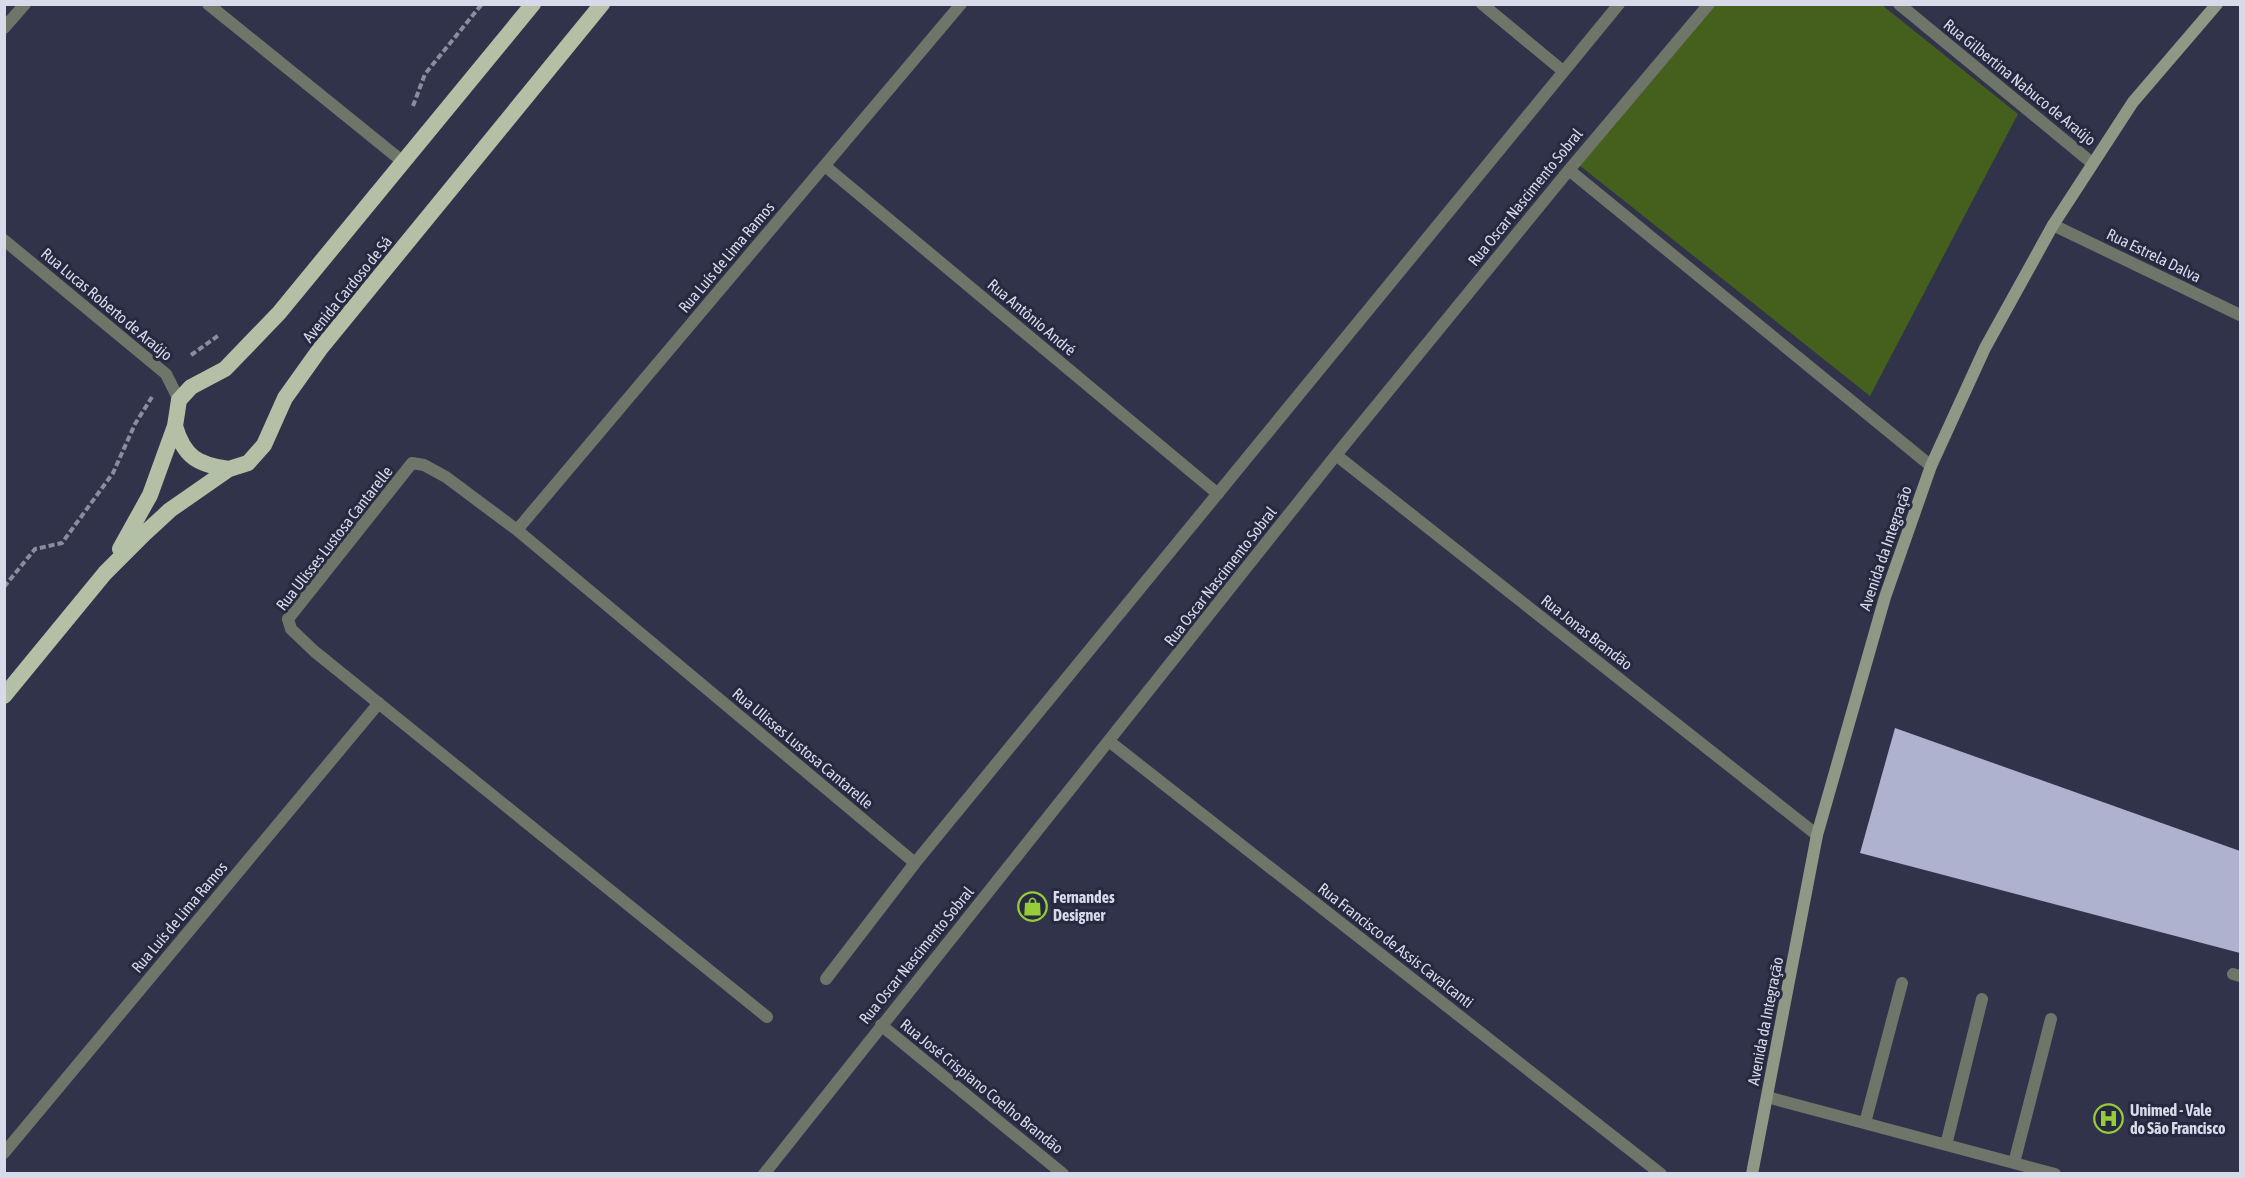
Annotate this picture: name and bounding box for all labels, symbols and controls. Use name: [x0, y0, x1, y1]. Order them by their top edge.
street label: Rua Gilbertina Nabuco de Araújo: [1940, 15, 2100, 150]
street label: Rua Oscar Nascimento Sobral: [1464, 124, 1586, 269]
street label: Rua Luís de Lima Ramos: [674, 198, 778, 316]
street label: Rua Estrela Dalva: [2104, 224, 2204, 286]
street label: Avenida Cardoso de Sá: [299, 232, 395, 346]
street label: Rua Lucas Roberto de Araújo: [37, 244, 176, 365]
street label: Rua Antônio André: [984, 275, 1080, 359]
street label: Rua Ulisses Lustosa Cantarelle: [272, 462, 396, 614]
street label: Avenida da Integração: [1855, 483, 1916, 613]
street label: Rua Oscar Nascimento Sobral: [1160, 502, 1280, 649]
street label: Rua Jonas Brandão: [1538, 591, 1636, 673]
street label: Rua Ulisses Lustosa Cantarelle: [729, 684, 877, 812]
street label: Rua Luís de Lima Ramos: [127, 858, 231, 976]
street label: Rua Francisco de Assis Cavalcanti: [1315, 879, 1477, 1011]
street label: Rua Oscar Nascimento Sobral: [855, 882, 977, 1027]
place label: Fernandes Designer: [1053, 888, 1115, 924]
shop icon: Fernandes Designer: [1016, 890, 1048, 922]
street label: Avenida da Integração: [1744, 955, 1787, 1087]
street label: Rua José Crispiano Coelho Brandão: [896, 1015, 1067, 1158]
place label: Unimed - Vale do São Francisco: [2130, 1101, 2226, 1137]
hospital icon: Unimed - Vale do São Francisco: [2093, 1103, 2125, 1135]

